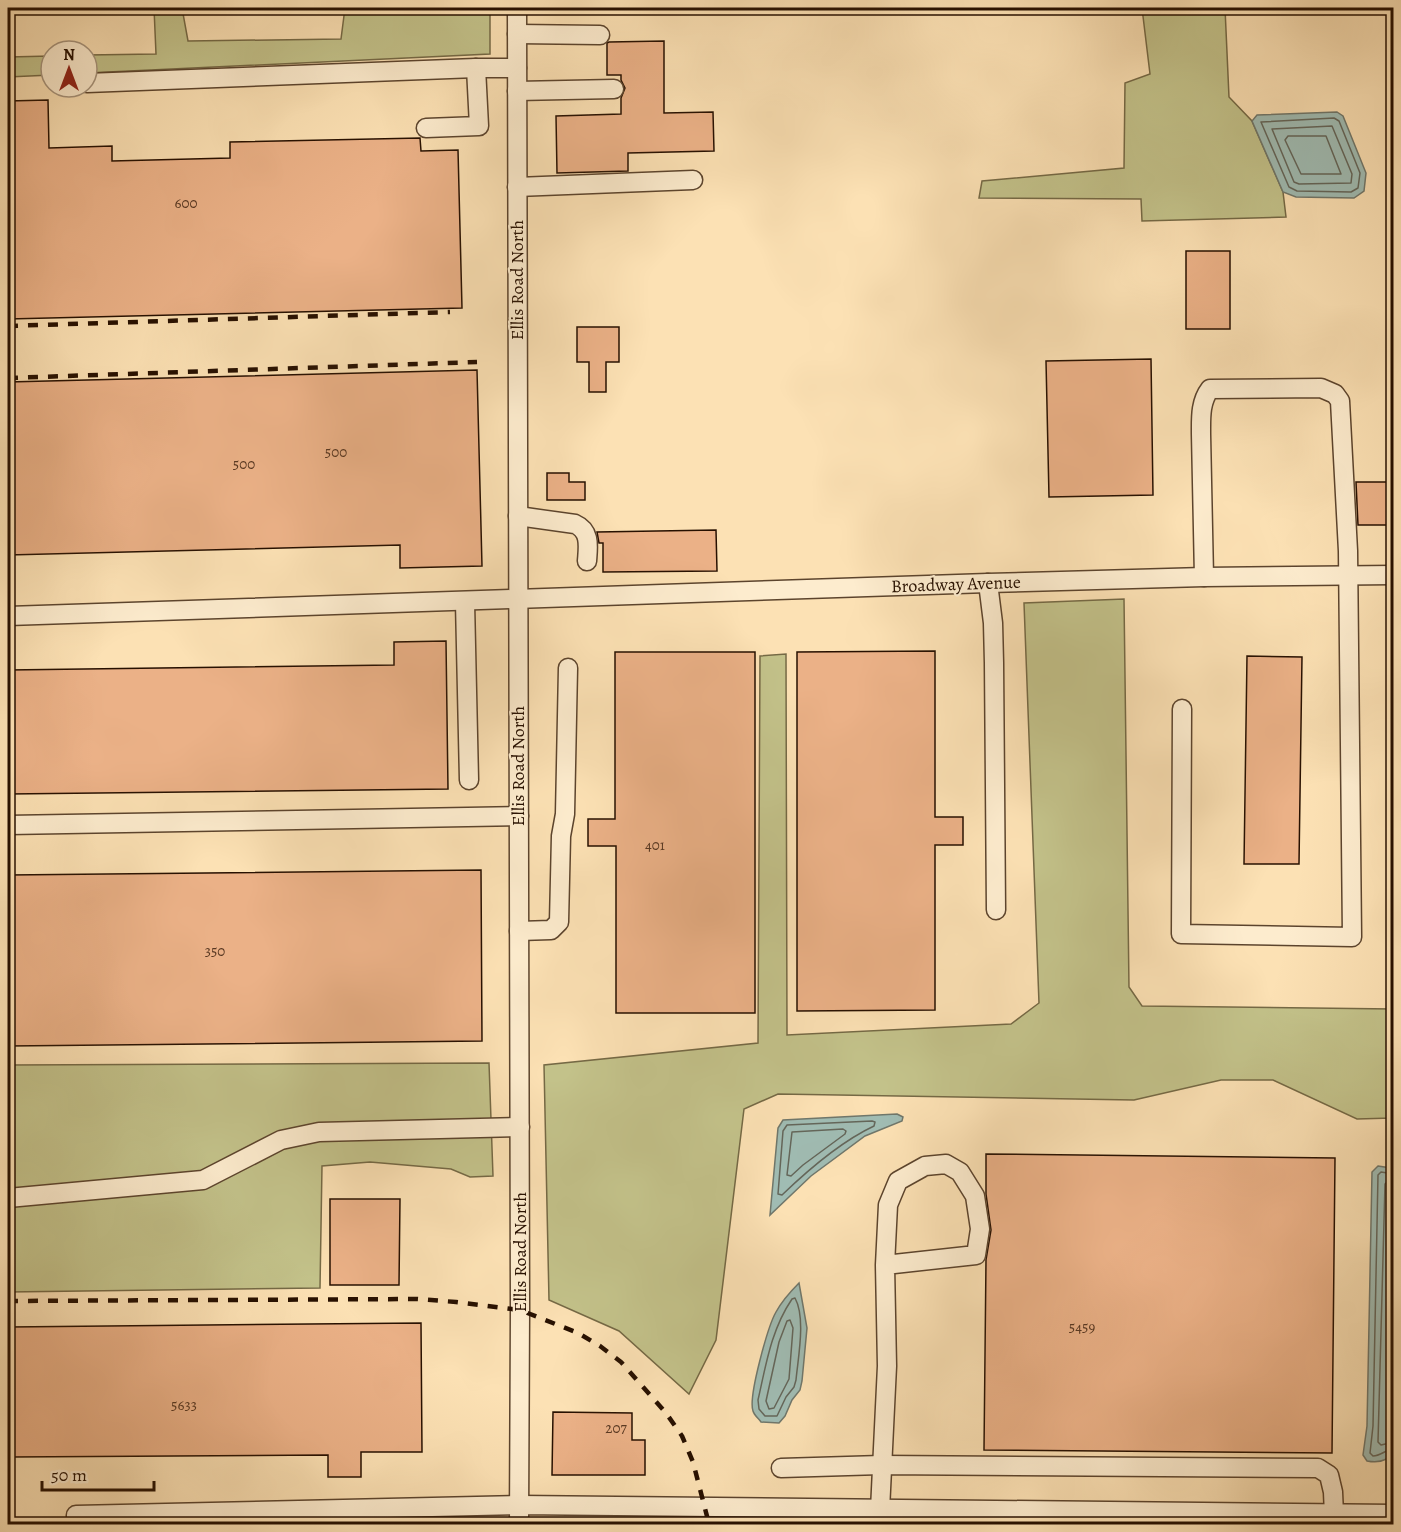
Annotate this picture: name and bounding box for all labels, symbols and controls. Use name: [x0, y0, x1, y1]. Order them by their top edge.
north arrow: [39, 39, 99, 99]
text: N: [63, 44, 75, 66]
house number: 600: [175, 193, 197, 213]
street label: Ellis Road North: [505, 219, 529, 340]
house number: 500: [325, 442, 347, 462]
house number: 500: [233, 454, 255, 474]
street label: Broadway Avenue: [891, 570, 1021, 598]
street label: Ellis Road North: [506, 705, 530, 826]
house number: 401: [645, 835, 665, 855]
house number: 350: [205, 941, 225, 961]
street label: Ellis Road North: [508, 1191, 532, 1312]
house number: 5459: [1069, 1317, 1095, 1337]
house number: 5633: [171, 1395, 197, 1415]
house number: 207: [605, 1418, 627, 1438]
scale bar: [42, 1454, 154, 1492]
text: 50 m: [51, 1463, 87, 1487]

